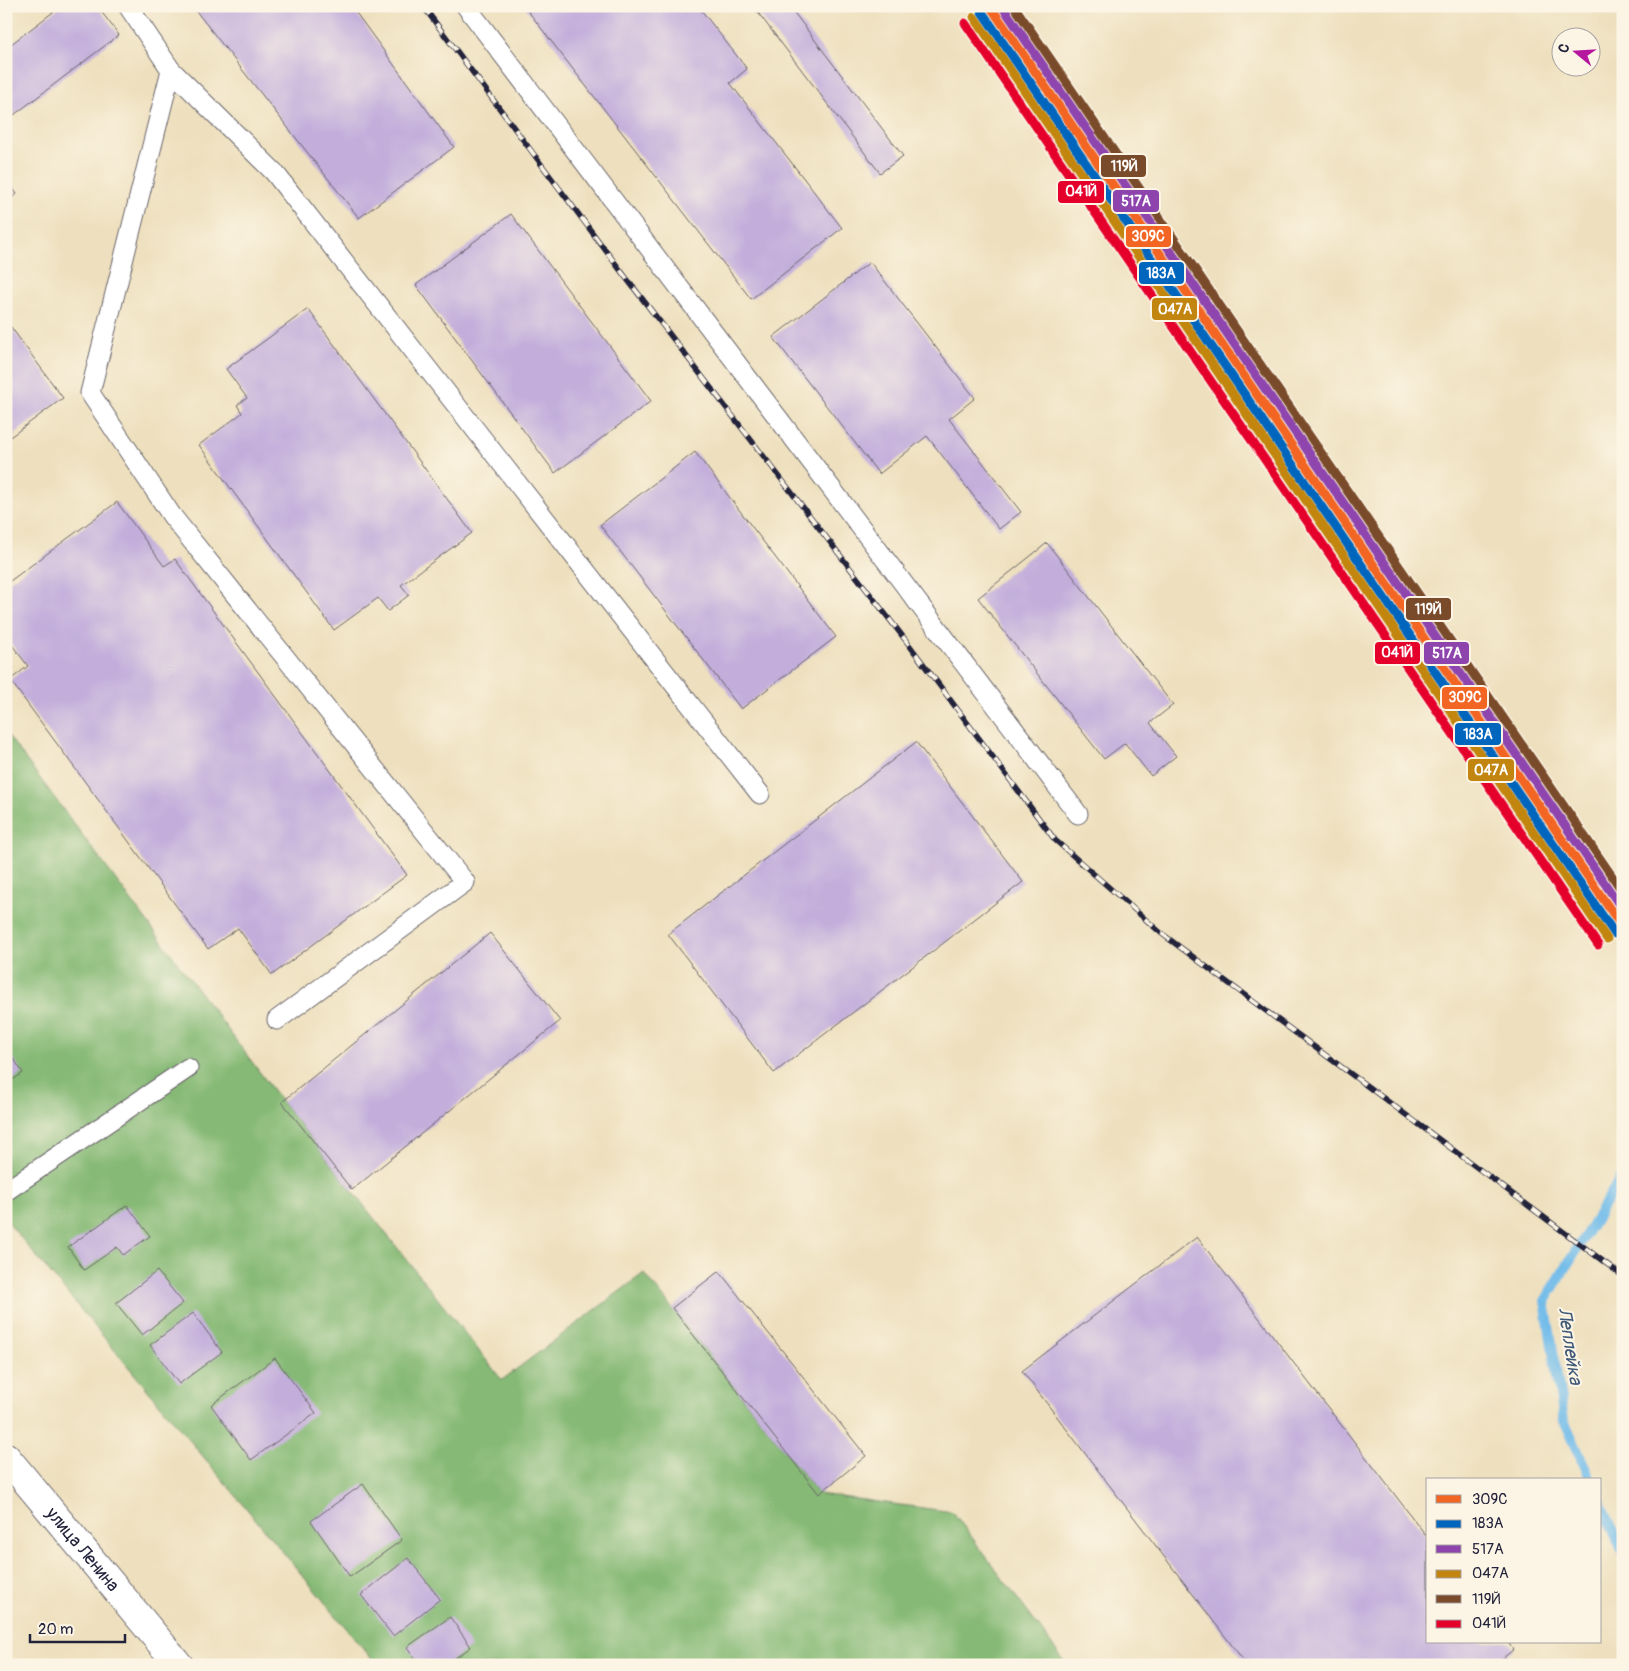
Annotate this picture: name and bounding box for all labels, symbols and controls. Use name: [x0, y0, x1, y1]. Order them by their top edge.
north arrow: [1552, 28, 1602, 78]
text: С: [1555, 41, 1574, 55]
line badge: 119Й: [1100, 154, 1147, 178]
text: 119Й: [1111, 158, 1138, 175]
line badge: 041Й: [1057, 180, 1105, 204]
text: 041Й: [1065, 183, 1097, 200]
line badge: 517А: [1112, 189, 1160, 213]
text: 517А: [1121, 193, 1151, 210]
line badge: 309С: [1125, 225, 1172, 248]
text: 309С: [1131, 228, 1165, 245]
line badge: 183А: [1138, 261, 1185, 285]
text: 183А: [1146, 265, 1176, 282]
line badge: 047А: [1151, 297, 1198, 321]
text: 047А: [1158, 301, 1192, 318]
line badge: 119Й: [1405, 597, 1452, 621]
text: 119Й: [1415, 601, 1442, 618]
line badge: 041Й: [1374, 641, 1421, 665]
line badge: 517А: [1423, 641, 1470, 665]
text: 041Й: [1381, 644, 1413, 661]
text: 517А: [1432, 645, 1462, 662]
line badge: 309С: [1441, 686, 1488, 710]
text: 309С: [1448, 689, 1482, 706]
line badge: 183А: [1454, 722, 1502, 746]
text: 183А: [1463, 726, 1493, 743]
line badge: 047А: [1467, 758, 1515, 782]
text: 047А: [1474, 762, 1508, 779]
water label: Леплейка: [1552, 1306, 1588, 1387]
legend: [1426, 1478, 1602, 1644]
text: 309С: [1472, 1490, 1508, 1509]
street label: улица Ленина: [40, 1502, 124, 1596]
text: 183А: [1472, 1514, 1504, 1533]
text: 517А: [1472, 1540, 1504, 1559]
text: 047А: [1472, 1564, 1509, 1583]
text: 119Й: [1472, 1590, 1500, 1609]
scale bar: [30, 1611, 125, 1643]
text: 041Й: [1472, 1614, 1506, 1633]
text: 20 m: [38, 1620, 73, 1639]

